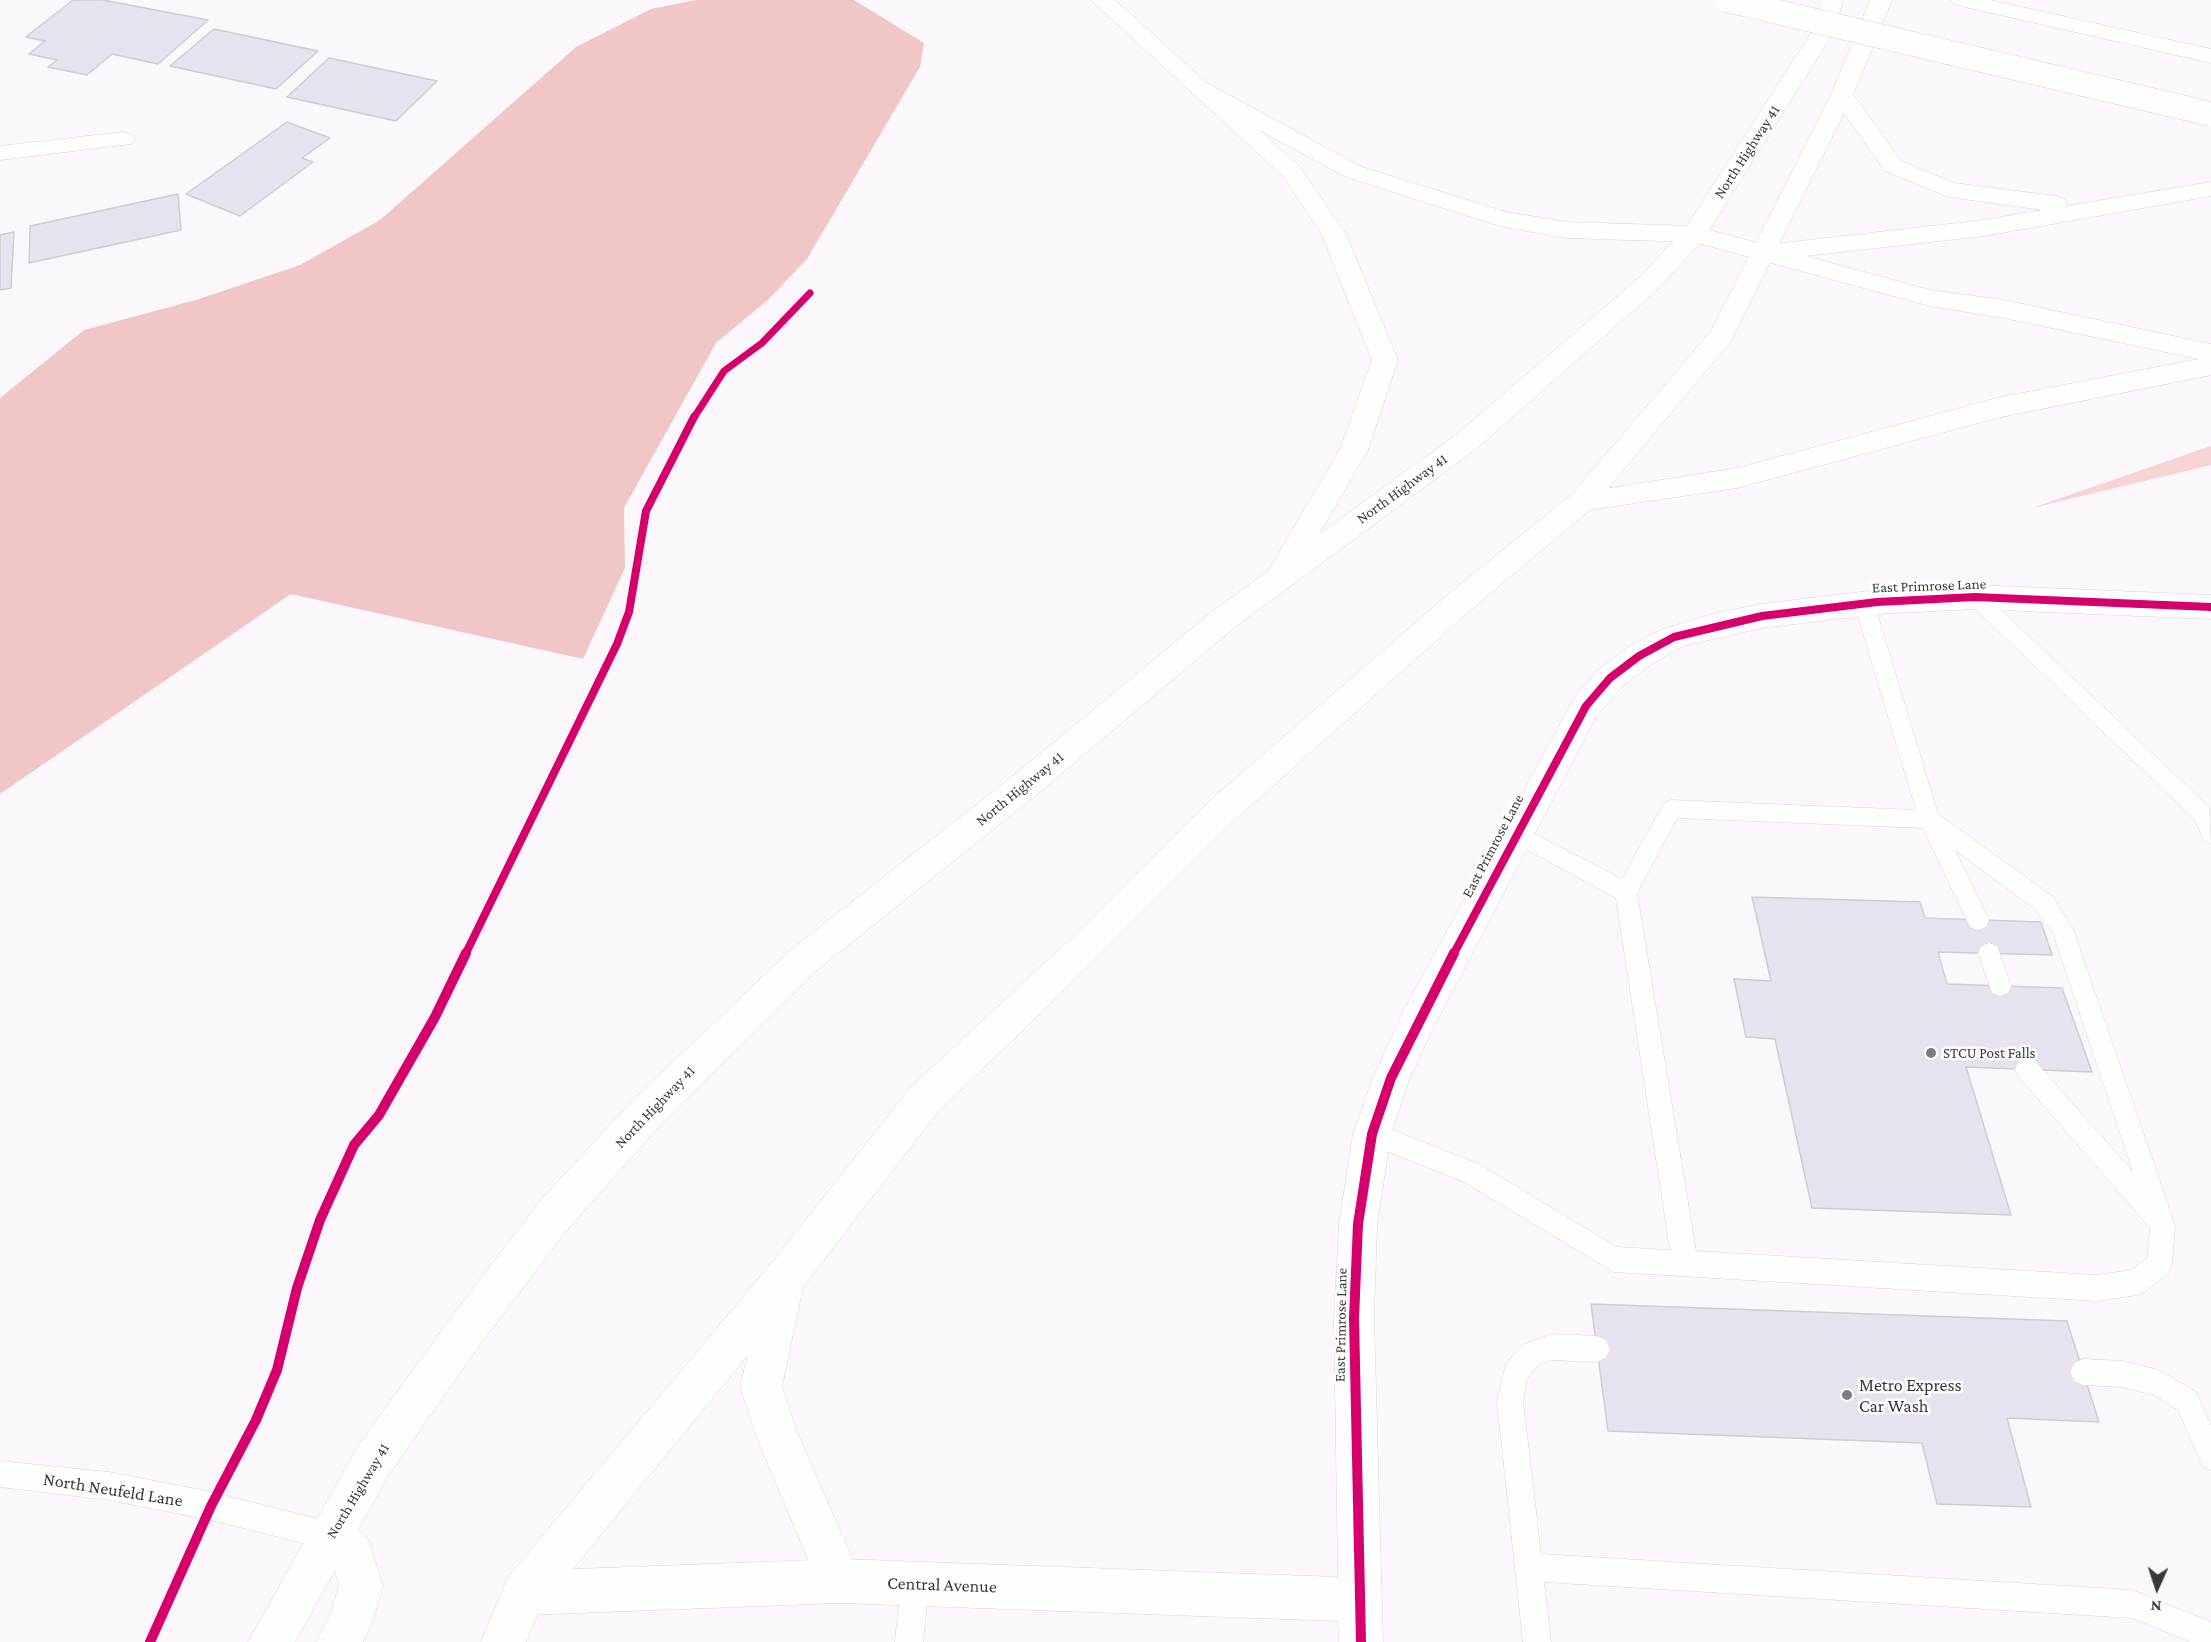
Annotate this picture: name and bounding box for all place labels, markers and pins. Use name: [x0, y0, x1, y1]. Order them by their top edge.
place label: STCU Post Falls: [1943, 1044, 2035, 1062]
marker: STCU Post Falls: [1924, 1046, 1938, 1060]
place label: Metro Express Car Wash: [1859, 1374, 1962, 1416]
marker: Metro Express Car Wash: [1840, 1388, 1854, 1402]

